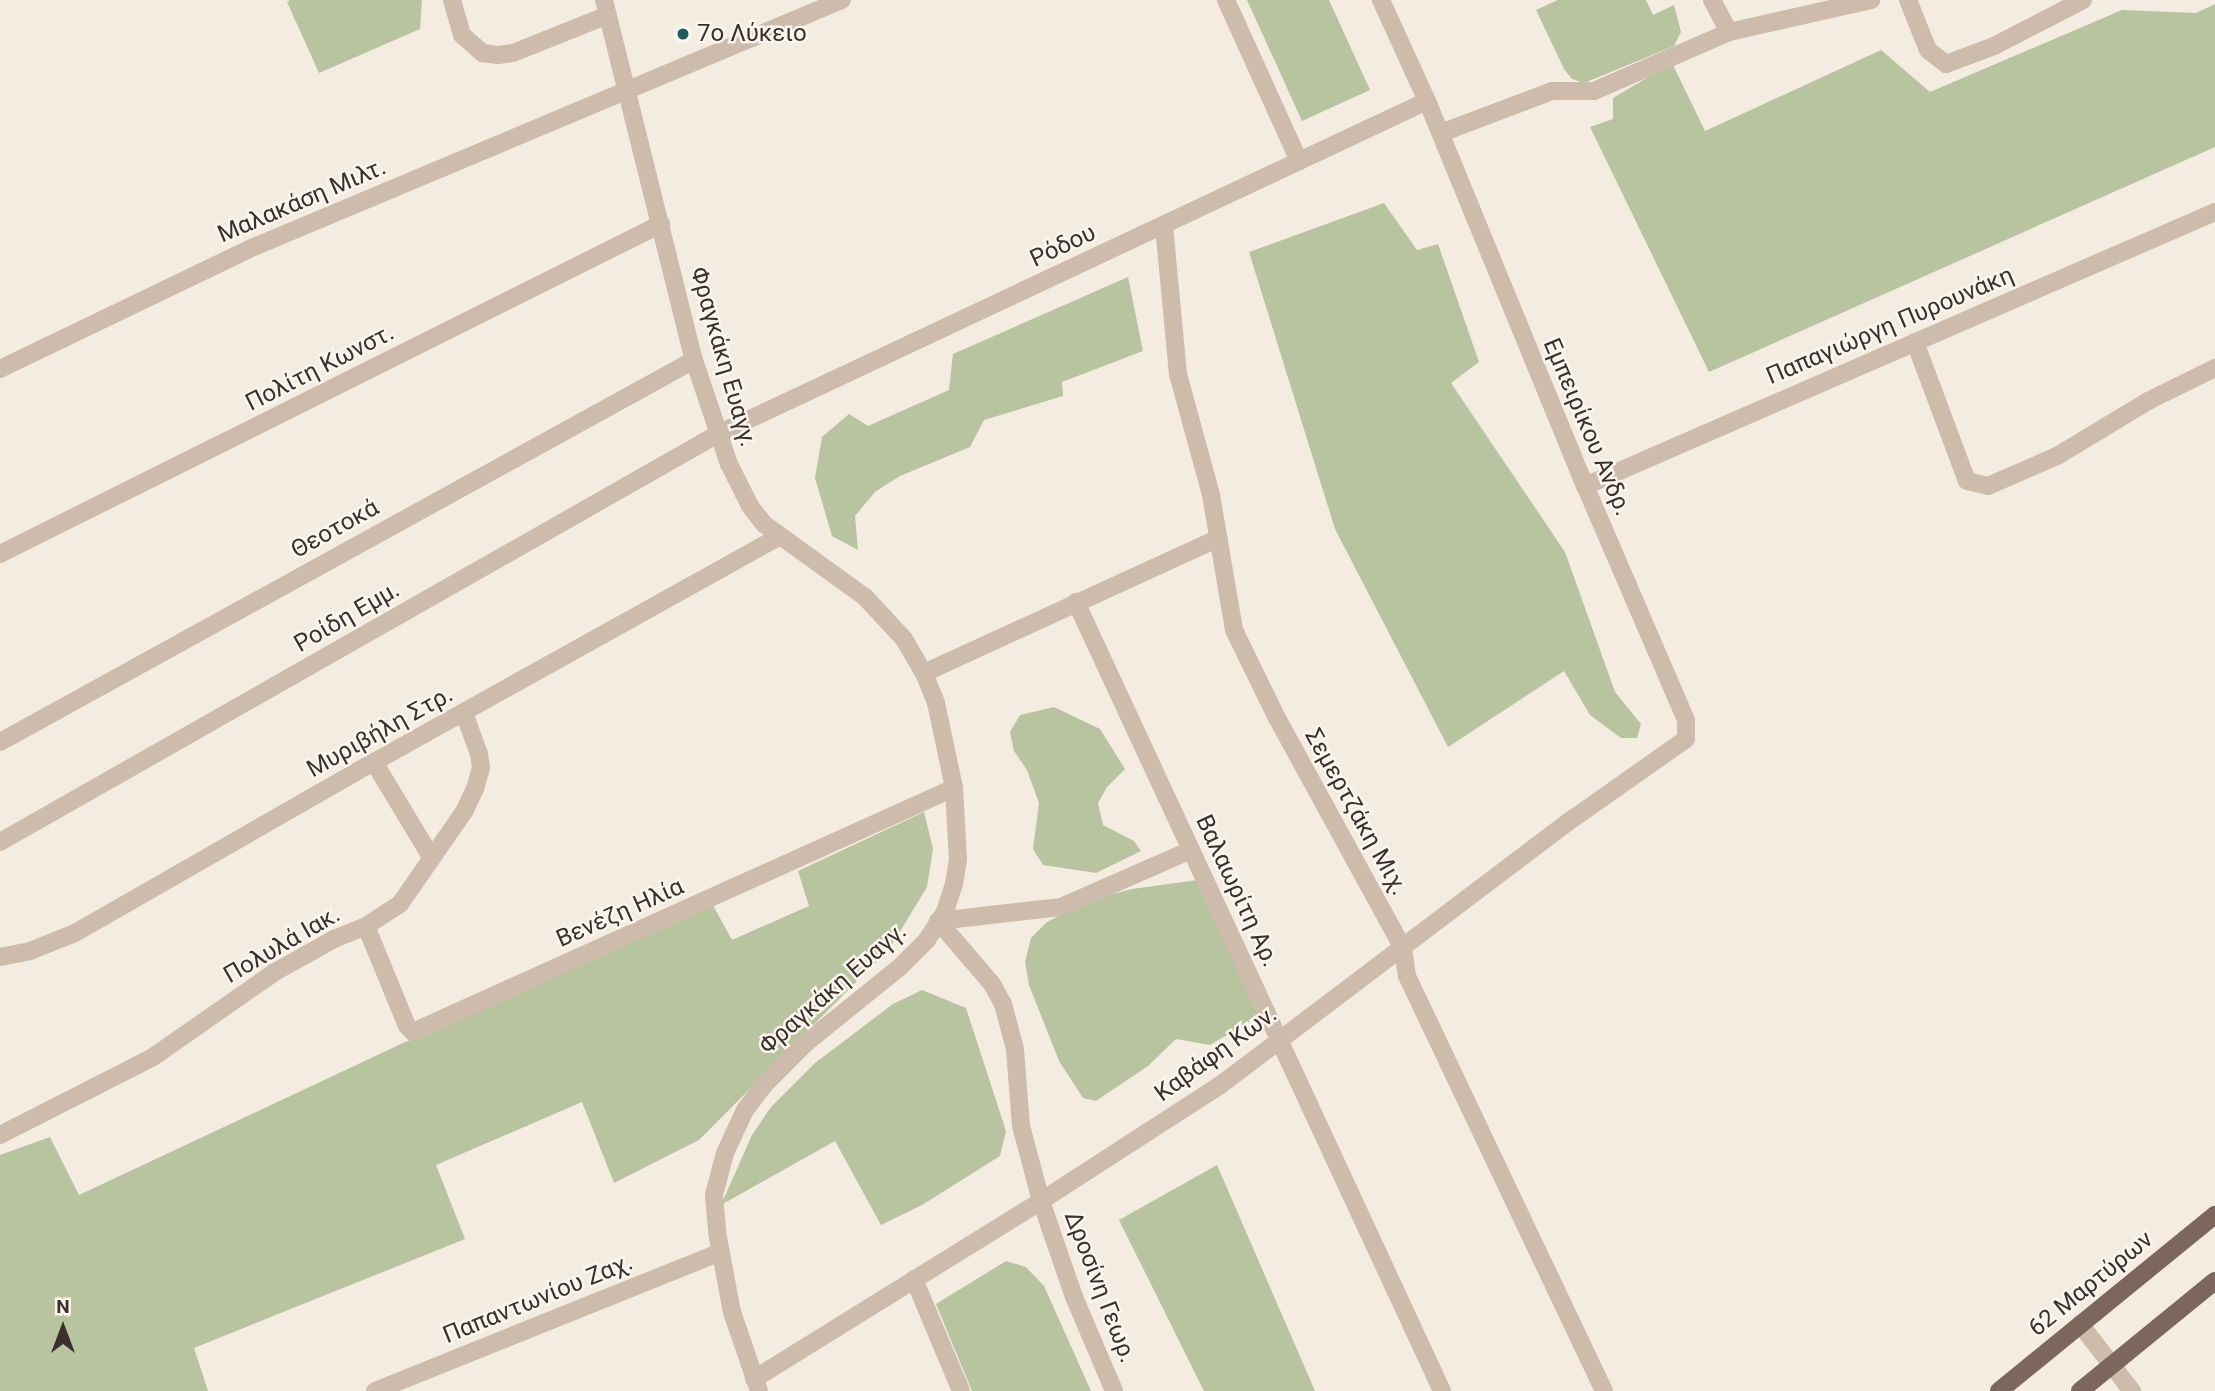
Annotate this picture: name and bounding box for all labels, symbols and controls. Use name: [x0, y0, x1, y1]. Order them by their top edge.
place label: 7o Λύκειο: [697, 20, 807, 48]
marker: 7o Λύκειο: [675, 26, 691, 42]
street label: Μαλακάση Μιλτ.: [213, 153, 391, 249]
street label: Ρόδου: [1026, 218, 1100, 274]
street label: Παπαγιώργη Πυρουνάκη: [1762, 261, 2018, 391]
street label: Φραγκάκη Ευαγγ.: [684, 264, 762, 450]
street label: Πολίτη Κωνστ.: [241, 318, 399, 418]
street label: Εμπειρίκου Ανδρ.: [1537, 334, 1637, 520]
street label: Θεοτοκά: [286, 493, 384, 565]
street label: Ροίδη Εμμ.: [289, 575, 405, 659]
street label: Μυριβήλη Στρ.: [302, 680, 458, 784]
street label: Σεμερτζάκη Μιχ.: [1298, 724, 1414, 900]
street label: Βαλαωρίτη Αρ.: [1189, 810, 1285, 972]
street label: Βενέζη Ηλία: [552, 872, 688, 954]
street label: Πολυλά Ιακ.: [219, 900, 345, 990]
street label: Φραγκάκη Ευαγγ.: [754, 917, 912, 1061]
street label: Καβάφη Κων.: [1149, 1000, 1283, 1108]
street label: Δροσίνη Γεωρ.: [1058, 1207, 1142, 1367]
street label: 62 Μαρτύρων: [2023, 1225, 2159, 1343]
street label: Παπαντωνίου Ζαχ.: [439, 1248, 637, 1350]
north arrow: [28, 1293, 98, 1363]
text: N: [56, 1295, 70, 1318]

